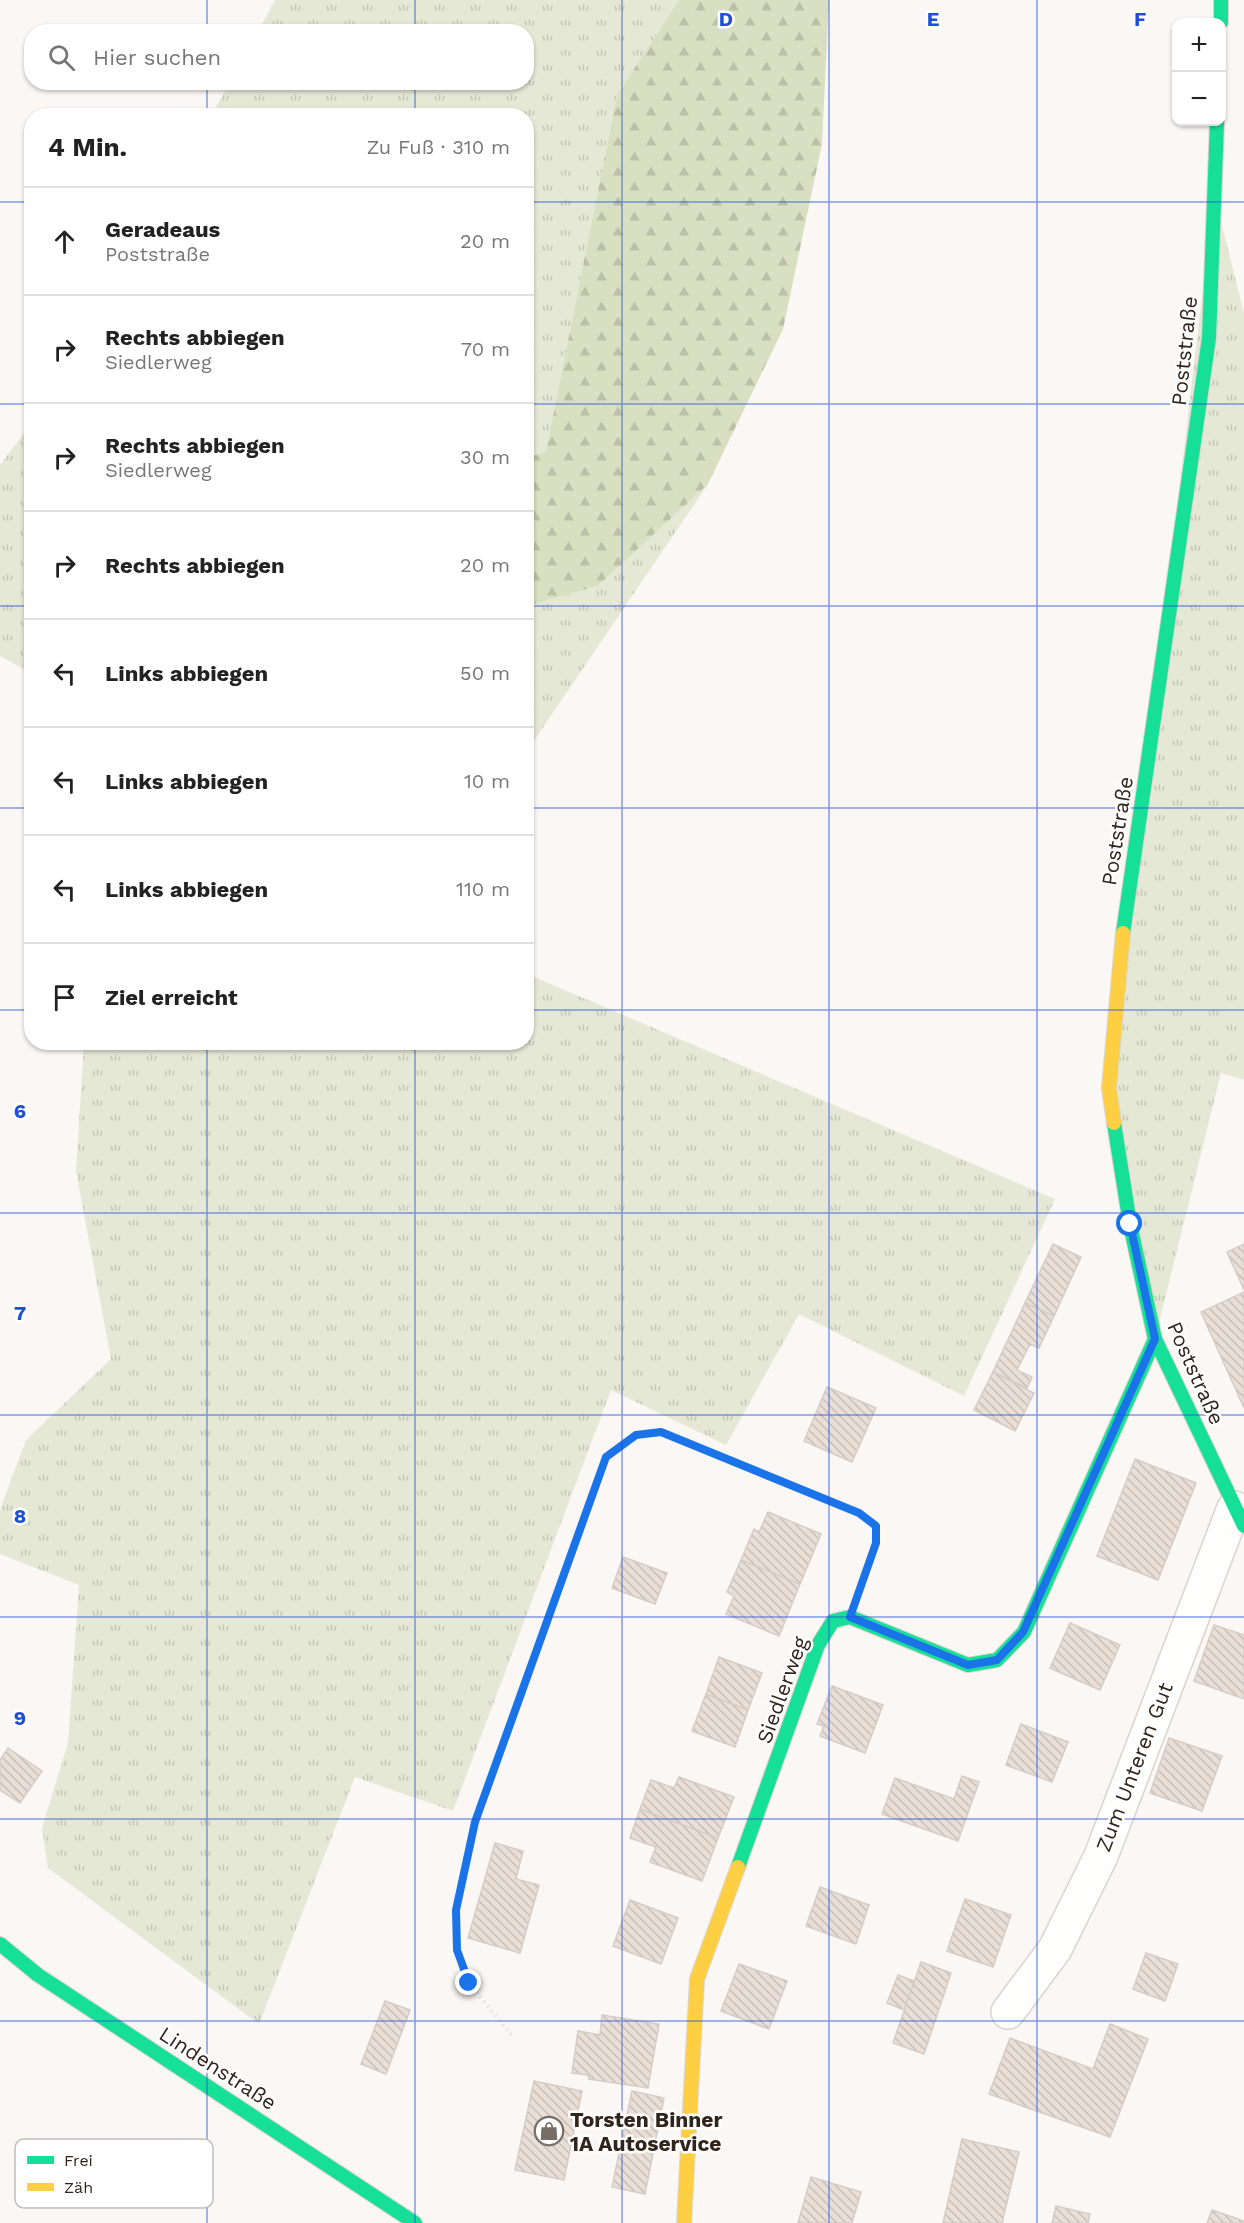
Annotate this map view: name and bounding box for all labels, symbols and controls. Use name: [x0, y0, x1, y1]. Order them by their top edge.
text: D: [719, 7, 733, 31]
text: E: [927, 7, 939, 31]
text: F: [1134, 7, 1146, 31]
map controls: [1172, 18, 1226, 126]
button: +: [1172, 18, 1226, 72]
search box: [24, 24, 534, 90]
icon: search: [45, 41, 78, 74]
text: Hier suchen: [93, 45, 221, 70]
button: −: [1172, 72, 1226, 126]
text: 4 Min.: [48, 132, 127, 162]
text: Zu Fuß · 310 m: [367, 135, 510, 159]
text: Geradeaus: [105, 217, 220, 242]
icon: ahead: [48, 225, 81, 258]
text: 20 m: [460, 229, 510, 253]
text: Poststraße: [105, 242, 210, 266]
street label: Poststraße: [1166, 295, 1202, 407]
text: Rechts abbiegen: [105, 325, 285, 350]
icon: right: [48, 333, 81, 366]
text: 70 m: [461, 337, 510, 361]
text: Siedlerweg: [105, 350, 212, 374]
text: Rechts abbiegen: [105, 433, 285, 458]
icon: right: [48, 441, 81, 474]
text: 30 m: [460, 445, 510, 469]
text: Siedlerweg: [105, 458, 212, 482]
icon: right: [48, 549, 81, 582]
text: Rechts abbiegen: [105, 553, 285, 578]
text: 20 m: [460, 553, 510, 577]
icon: left: [48, 657, 81, 690]
text: Links abbiegen: [105, 661, 268, 686]
text: 50 m: [460, 661, 510, 685]
icon: left: [48, 765, 81, 798]
text: Links abbiegen: [105, 769, 268, 794]
text: 10 m: [464, 769, 510, 793]
street label: Poststraße: [1096, 775, 1138, 887]
icon: left: [48, 873, 81, 906]
text: Links abbiegen: [105, 877, 268, 902]
text: 110 m: [456, 877, 510, 901]
icon: arrive: [48, 981, 81, 1014]
text: Ziel erreicht: [105, 985, 238, 1010]
text: 6: [14, 1099, 26, 1123]
route start: [1116, 1210, 1142, 1236]
text: 7: [14, 1301, 26, 1325]
street label: Poststraße: [1162, 1318, 1230, 1428]
text: 8: [14, 1504, 26, 1528]
street label: Siedlerweg: [751, 1632, 813, 1747]
street label: Zum Unteren Gut: [1090, 1679, 1178, 1855]
text: 9: [14, 1706, 26, 1730]
route end: [455, 1969, 481, 1995]
street label: Lindenstraße: [155, 2021, 281, 2115]
place label: Torsten Binner 1A Autoservice: [570, 2107, 722, 2156]
shop icon: Torsten Binner 1A Autoservice: [533, 2115, 565, 2147]
legend: [15, 2139, 213, 2208]
text: Frei: [64, 2151, 93, 2170]
text: Zäh: [64, 2178, 93, 2197]

